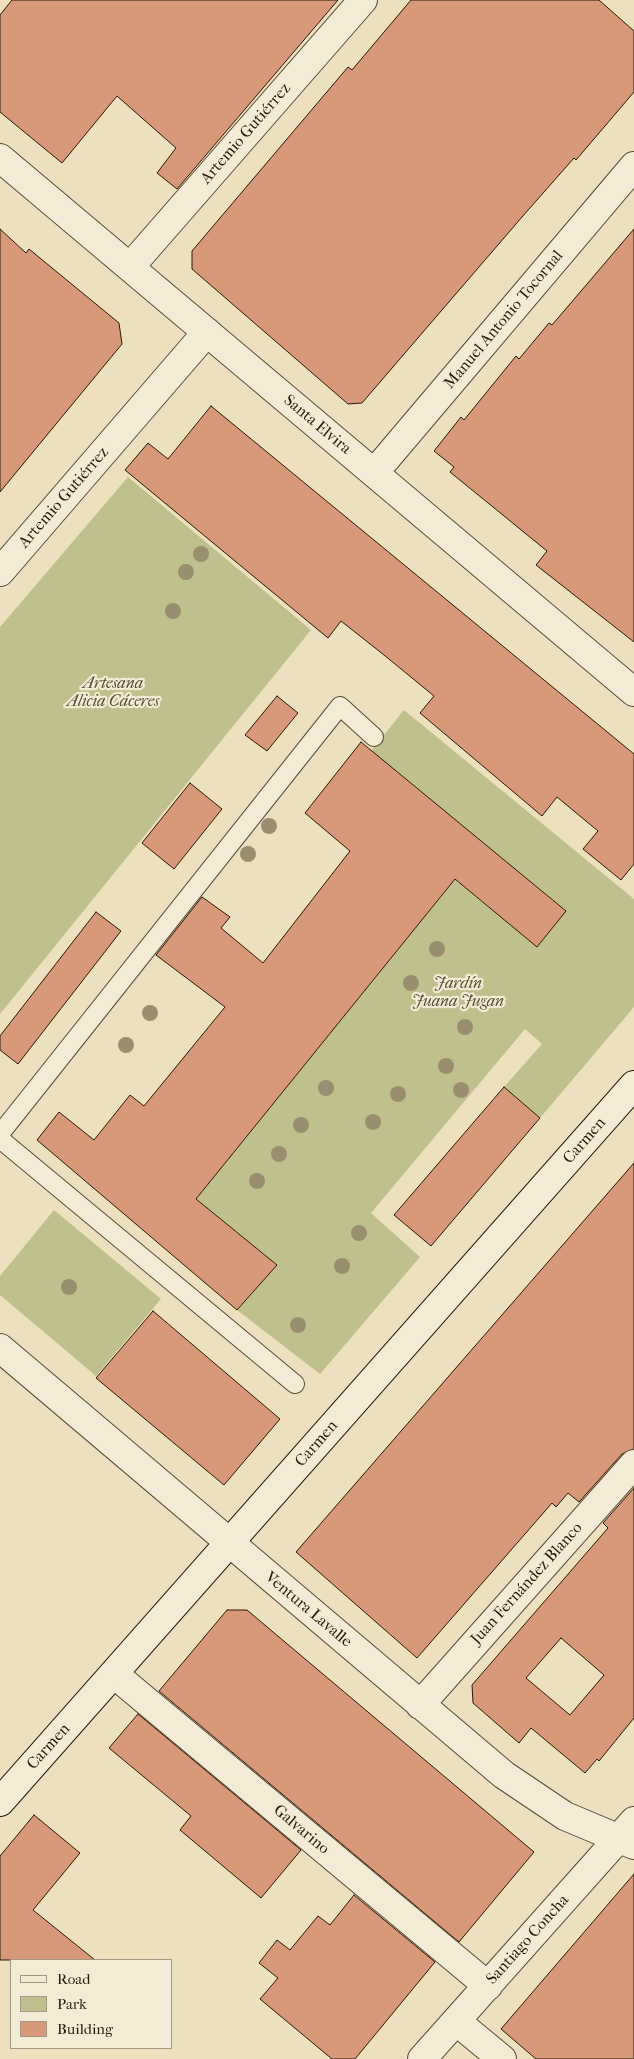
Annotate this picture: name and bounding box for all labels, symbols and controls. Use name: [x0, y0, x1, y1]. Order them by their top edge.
street label: Artemio Gutiérrez: [197, 80, 295, 188]
street label: Manuel Antonio Tocornal: [440, 247, 568, 393]
street label: Santa Elvira: [279, 391, 355, 459]
street label: Artemio Gutiérrez: [15, 444, 113, 552]
park label: Artesana Alicia Cáceres: [67, 674, 159, 712]
park label: Jardín Juana Jugan: [412, 974, 504, 1012]
street label: Carmen: [560, 1114, 610, 1168]
street label: Carmen: [292, 1417, 342, 1471]
street label: Juan Fernández Blanco: [467, 1519, 587, 1649]
street label: Ventura Lavalle: [261, 1568, 355, 1652]
street label: Carmen: [23, 1720, 75, 1774]
street label: Galvarino: [269, 1801, 333, 1859]
street label: Santiago Concha: [483, 1891, 573, 1989]
legend: [10, 1959, 172, 2049]
text: Road: [57, 1970, 90, 1988]
text: Park: [57, 1995, 87, 2013]
text: Building: [57, 2020, 113, 2038]

